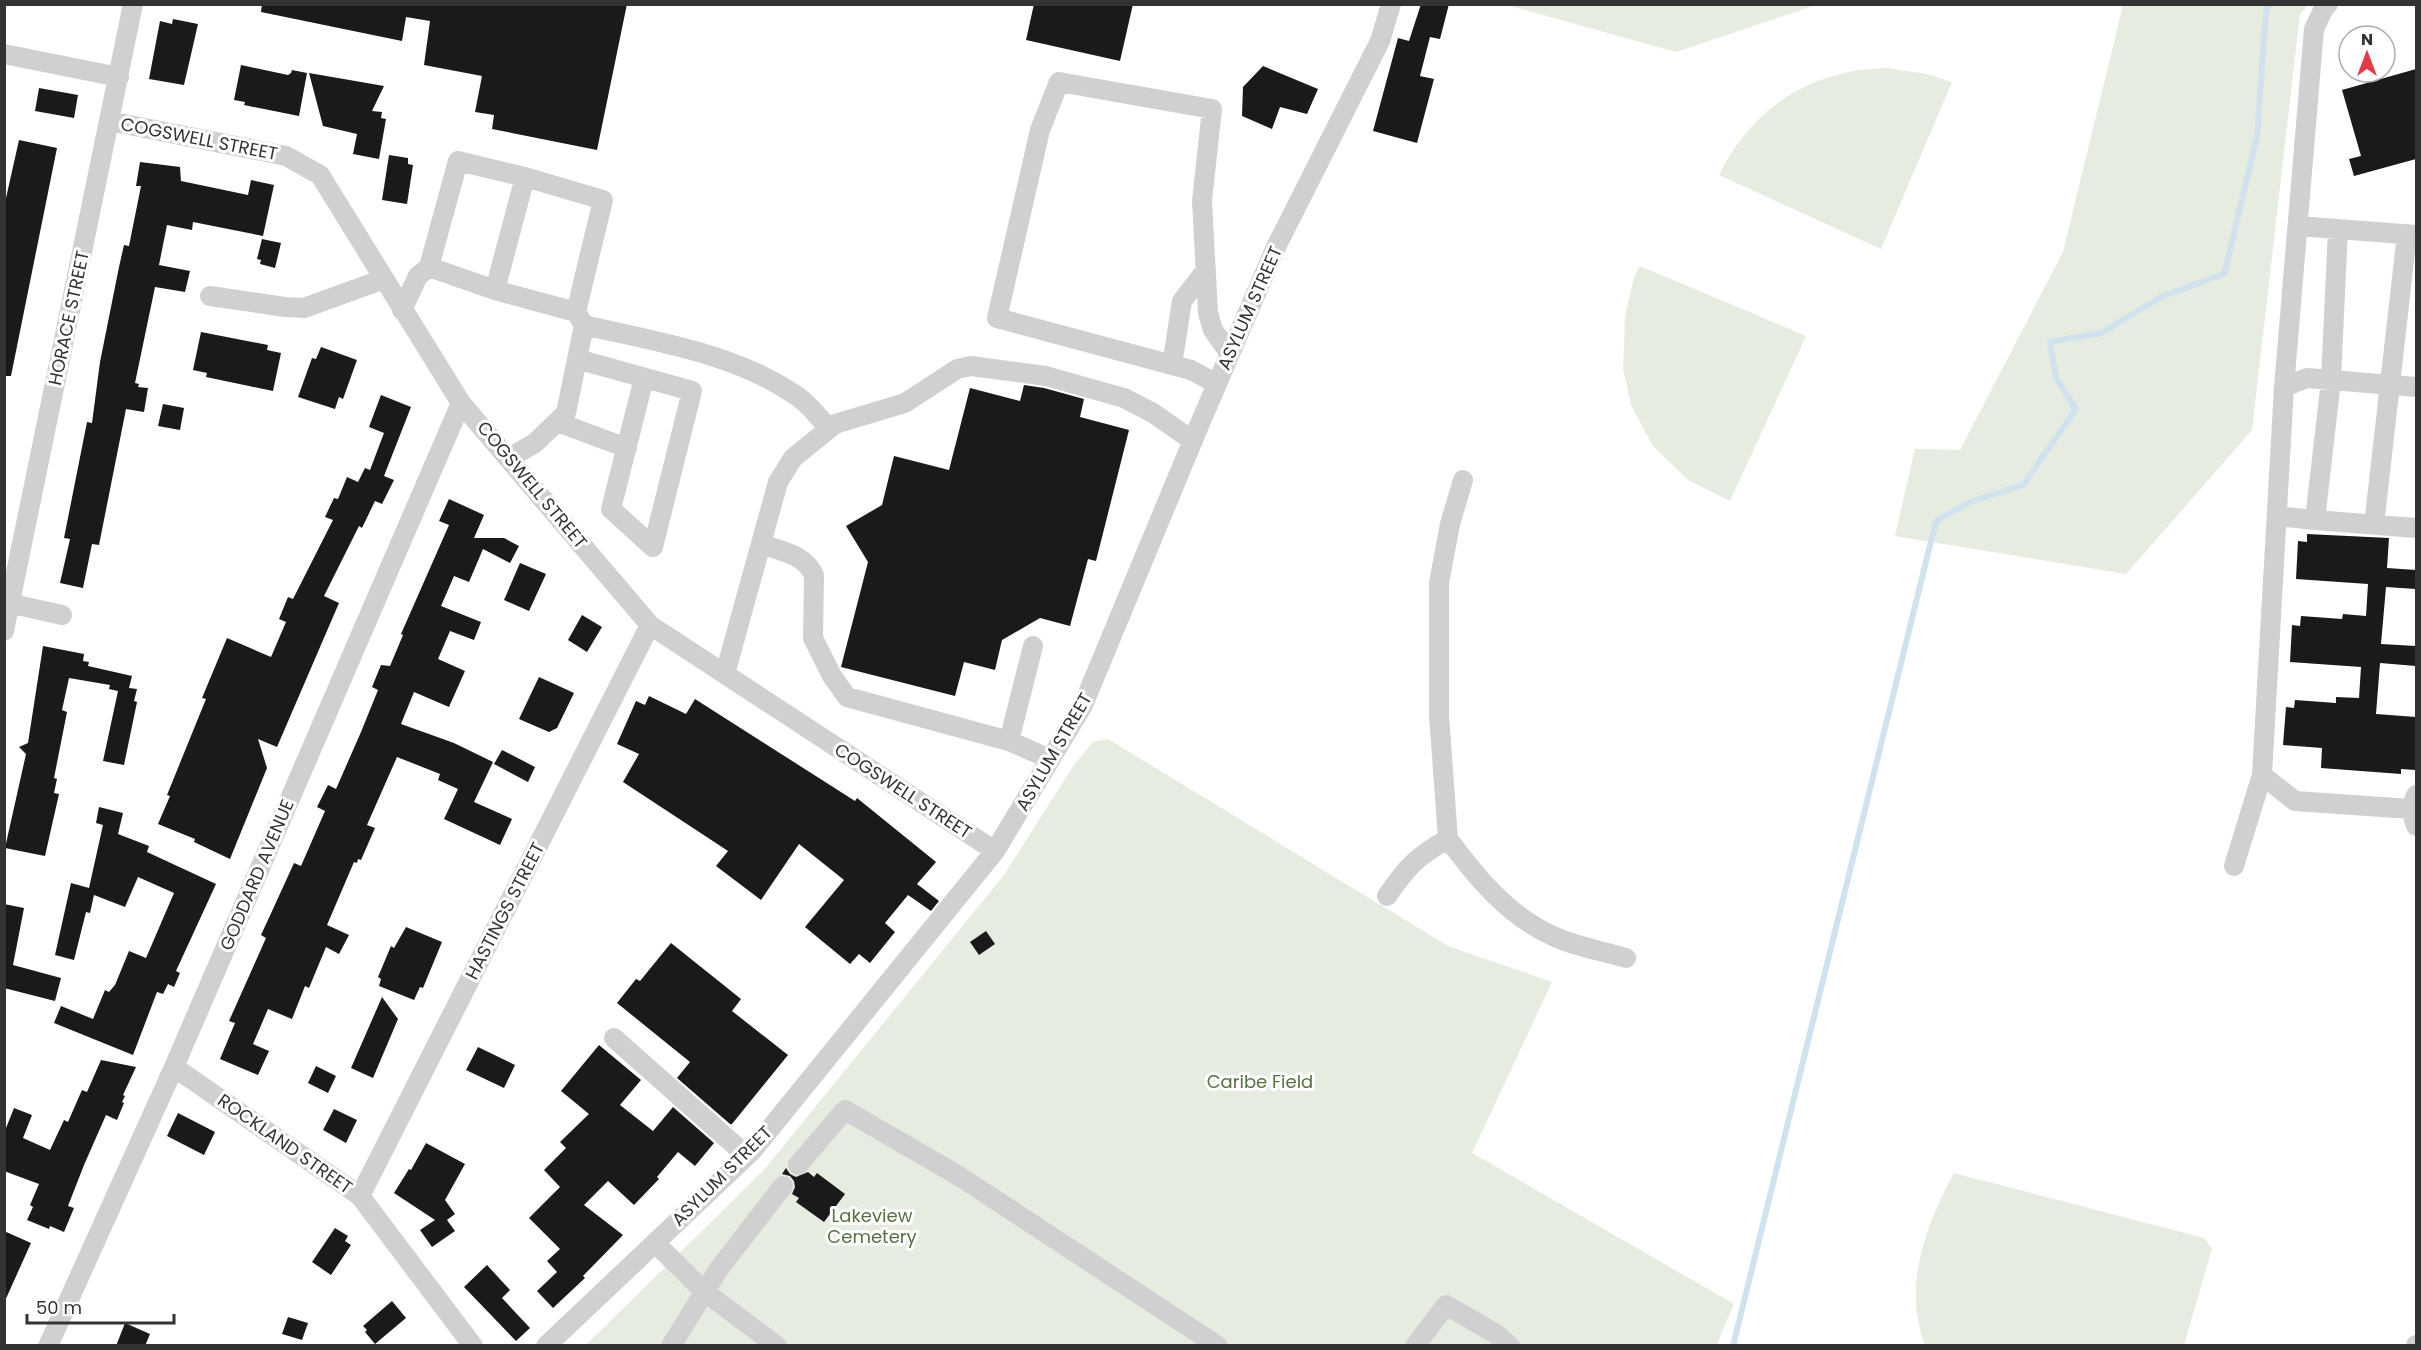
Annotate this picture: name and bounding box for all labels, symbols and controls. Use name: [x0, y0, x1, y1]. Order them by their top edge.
north arrow: [2337, 24, 2397, 84]
text: N: [2361, 28, 2373, 51]
street label: COGSWELL STREET: [119, 111, 280, 166]
street label: ASYLUM STREET: [1211, 242, 1288, 374]
street label: HORACE STREET: [42, 248, 95, 388]
street label: COGSWELL STREET: [472, 416, 593, 554]
street label: ASYLUM STREET: [1010, 688, 1098, 816]
street label: COGSWELL STREET: [830, 737, 977, 845]
street label: GODDARD AVENUE: [213, 795, 300, 954]
street label: HASTINGS STREET: [459, 838, 550, 984]
park label: Caribe Field: [1207, 1069, 1313, 1094]
street label: ROCKLAND STREET: [213, 1088, 358, 1200]
street label: ASYLUM STREET: [666, 1120, 778, 1231]
park label: Lakeview Cemetery: [827, 1203, 917, 1249]
scale bar: [27, 1287, 174, 1325]
text: 50 m: [36, 1295, 82, 1320]

